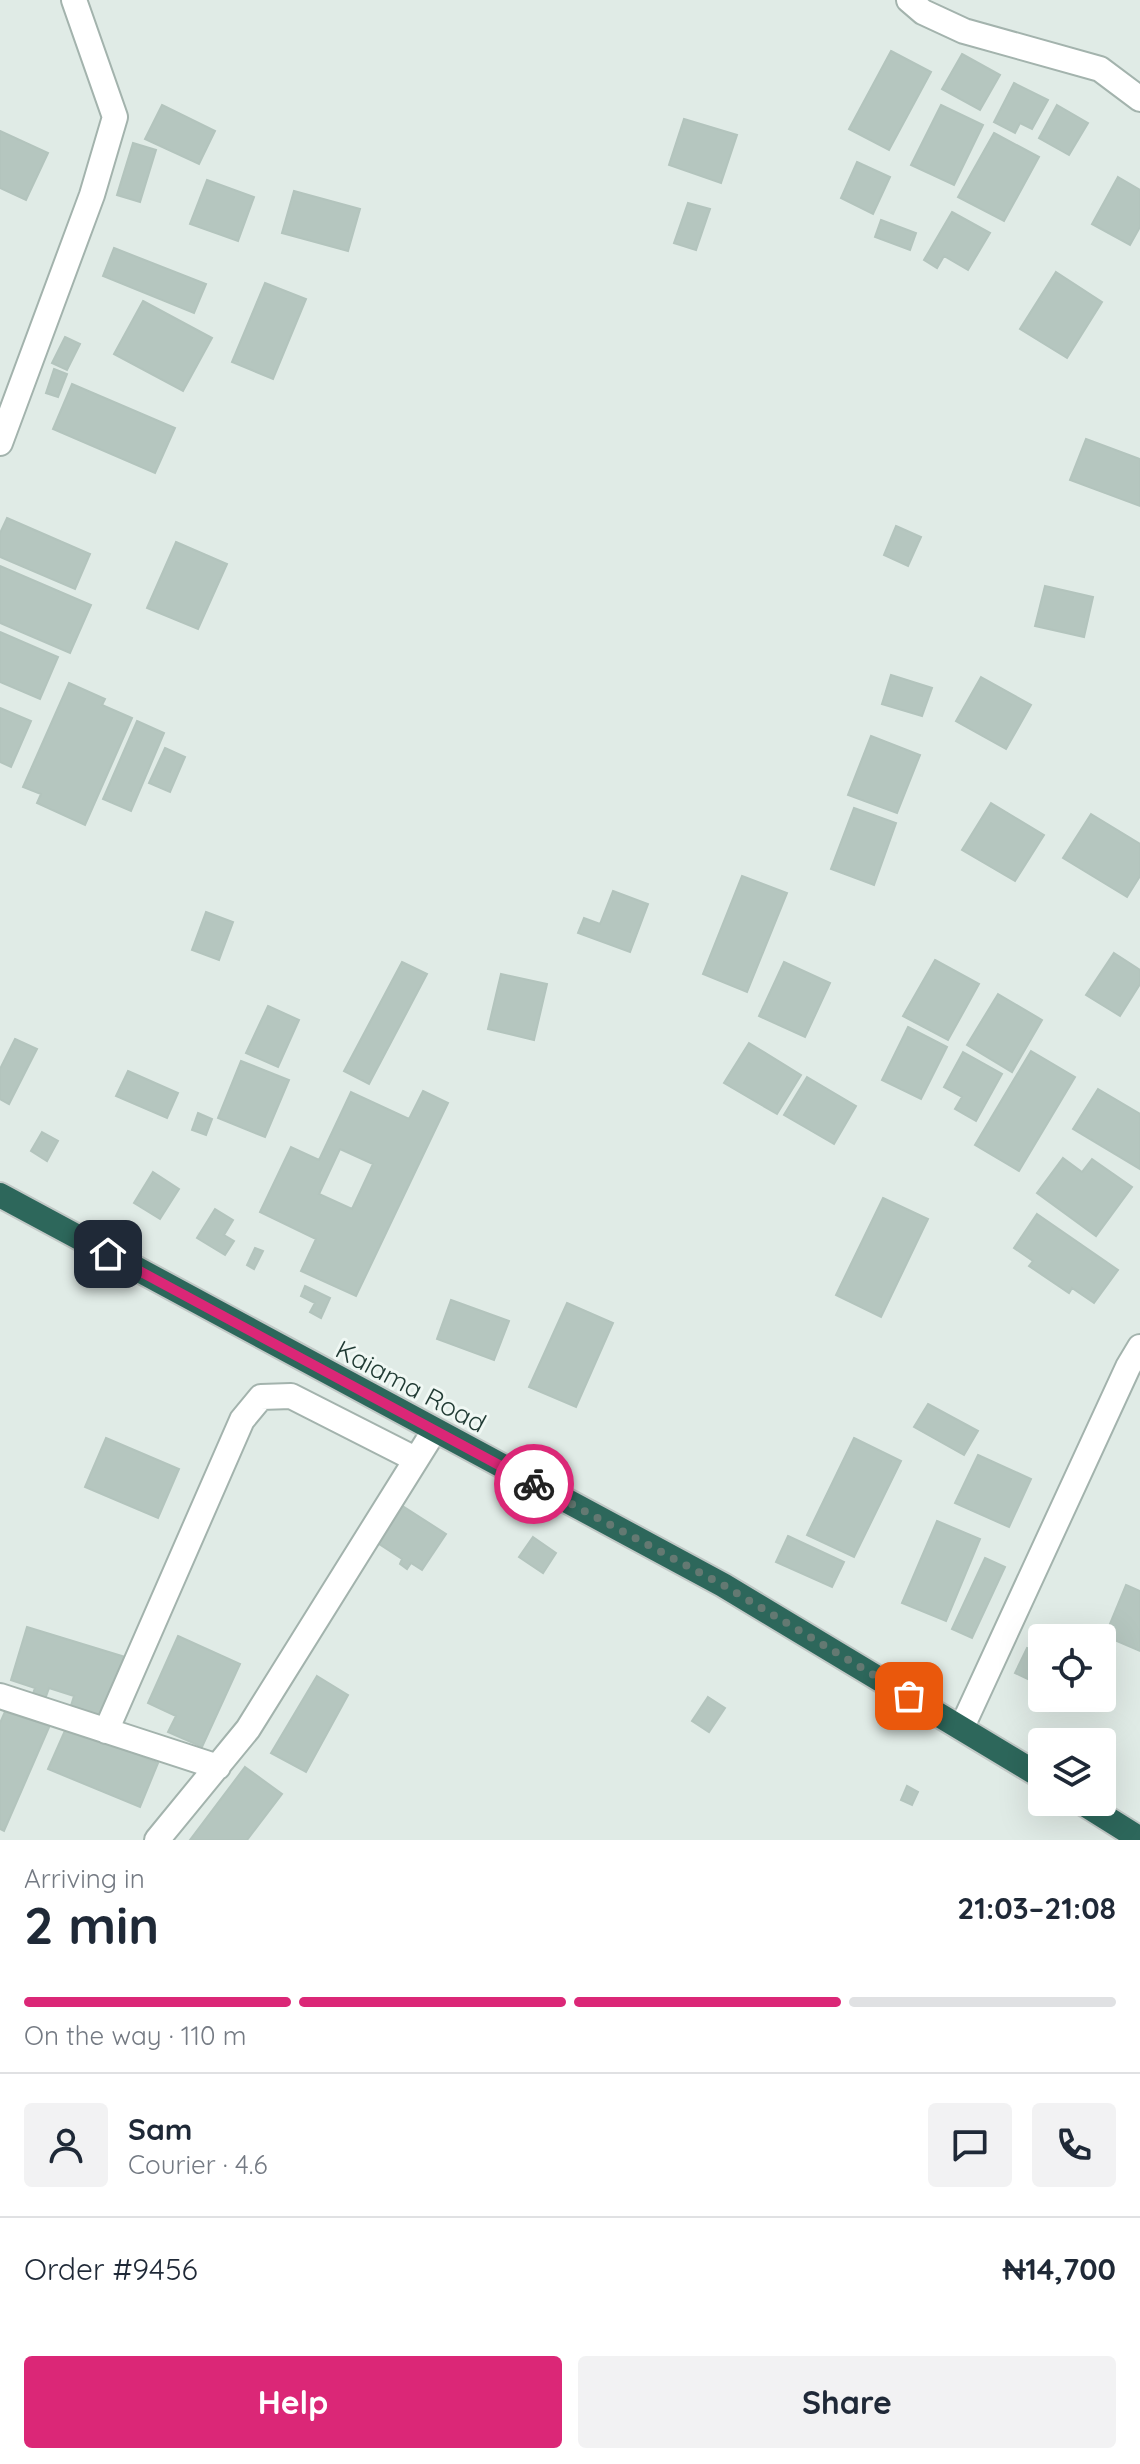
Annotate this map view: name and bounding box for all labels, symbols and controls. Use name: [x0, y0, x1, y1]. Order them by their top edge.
pin: [74, 1220, 142, 1288]
icon: home: [86, 1232, 130, 1276]
street label: Kaiama Road: [330, 1333, 492, 1439]
courier: [494, 1444, 574, 1524]
icon: bike: [512, 1462, 556, 1506]
map controls: [1028, 1624, 1116, 1816]
button: locate: [1028, 1624, 1116, 1712]
pin: [875, 1662, 943, 1730]
icon: bag: [887, 1674, 931, 1718]
button: layers: [1028, 1728, 1116, 1816]
text: Arriving in: [24, 1862, 145, 1895]
text: 21:03–21:08: [957, 1889, 1116, 1927]
text: 2 min: [24, 1892, 159, 1957]
text: On the way · 110 m: [24, 2019, 246, 2052]
button: person: [24, 2103, 108, 2187]
button: chat: [928, 2103, 1012, 2187]
button: phone: [1032, 2103, 1116, 2187]
text: Sam: [128, 2110, 192, 2148]
text: Courier · 4.6: [128, 2148, 267, 2181]
text: Order #9456: [24, 2250, 198, 2288]
text: ₦14,700: [1003, 2250, 1116, 2288]
button: Help: [24, 2356, 562, 2448]
button: Share: [578, 2356, 1116, 2448]

